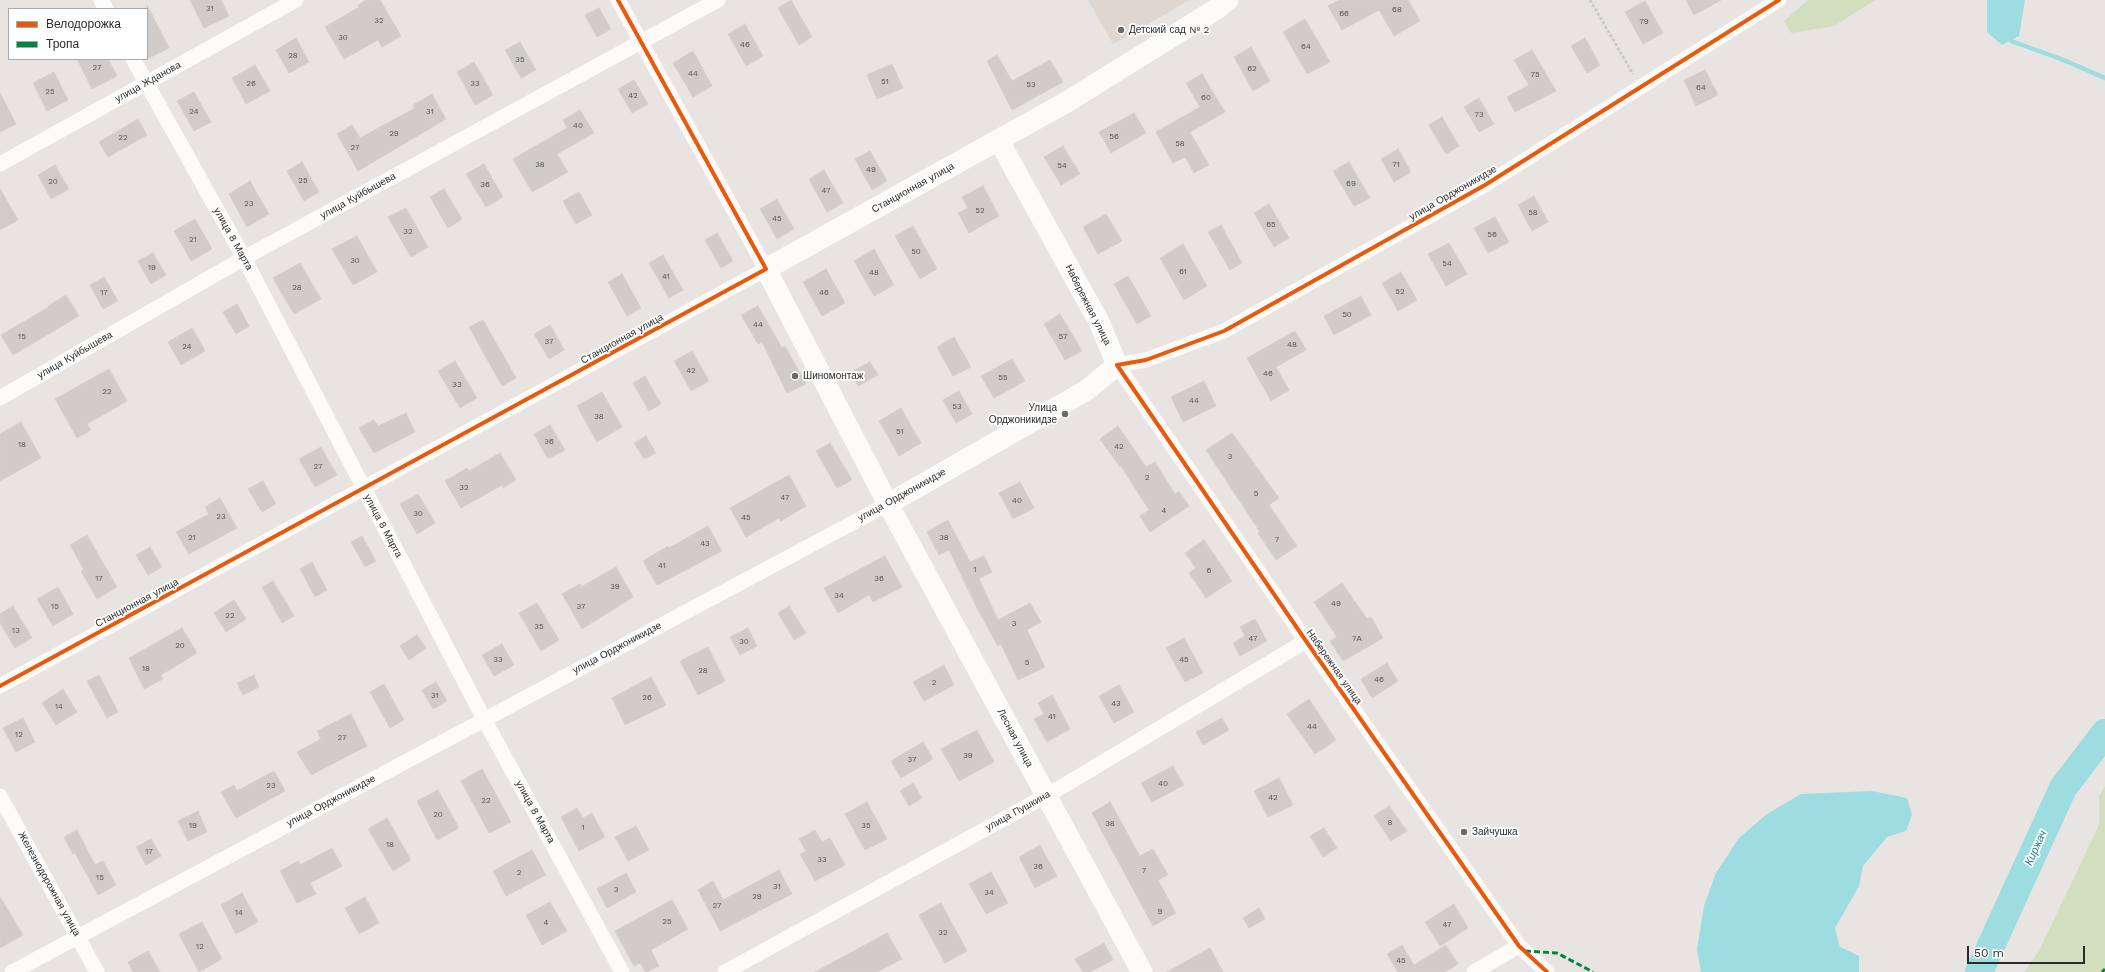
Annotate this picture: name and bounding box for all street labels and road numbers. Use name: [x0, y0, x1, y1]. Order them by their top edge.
street label: улица Жданова: [113, 59, 183, 105]
street label: Станционная улица: [870, 160, 956, 216]
street label: улица Орджоникидзе: [1407, 163, 1499, 223]
street label: улица Куйбышева: [318, 170, 398, 222]
street label: улица 8 Марта: [211, 206, 255, 272]
street label: Набережная улица: [1062, 263, 1114, 347]
street label: Станционная улица: [579, 311, 665, 367]
street label: улица Куйбышева: [35, 329, 115, 381]
street label: улица Орджоникидзе: [856, 466, 948, 524]
street label: улица 8 Марта: [361, 492, 405, 560]
street label: Станционная улица: [93, 576, 181, 630]
street label: улица Орджоникидзе: [570, 619, 664, 677]
street label: Набережная улица: [1304, 627, 1364, 707]
street label: Лесная улица: [995, 707, 1035, 769]
street label: улица Орджоникидзе: [284, 772, 378, 830]
street label: улица 8 Марта: [513, 779, 557, 845]
street label: улица Пушкина: [984, 788, 1052, 834]
street label: Железнодорожная улица: [15, 830, 83, 938]

